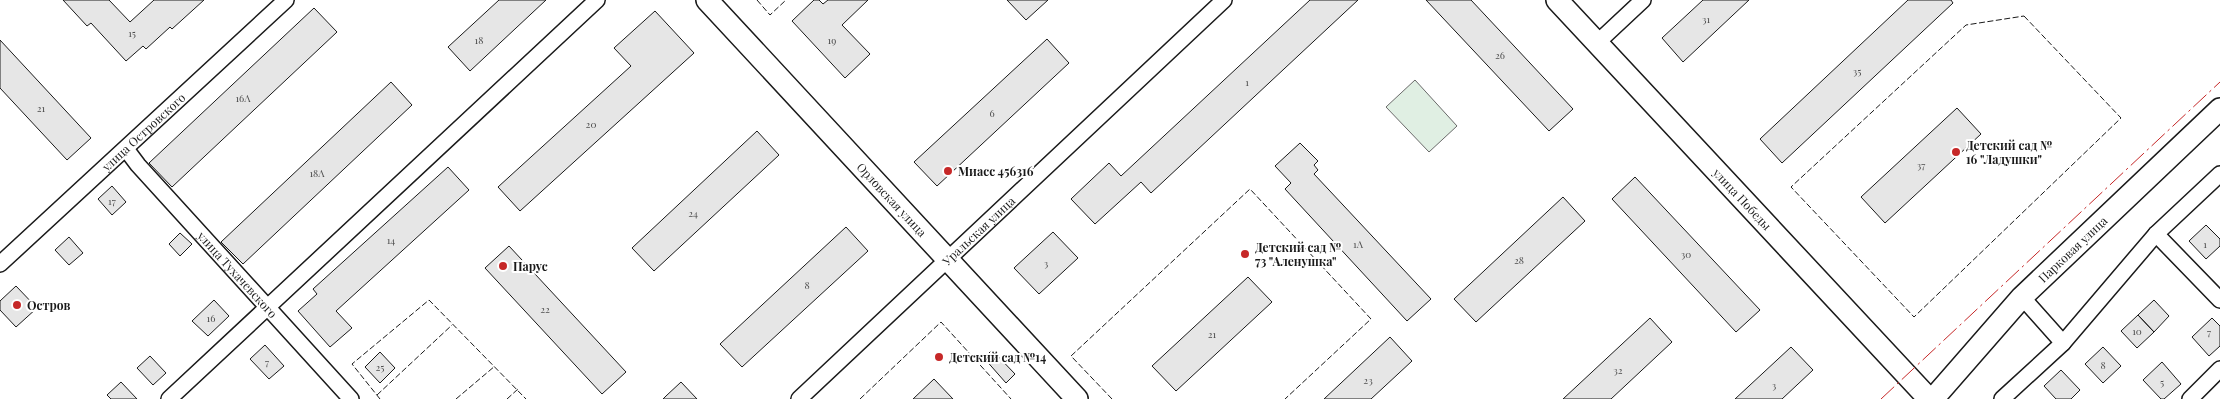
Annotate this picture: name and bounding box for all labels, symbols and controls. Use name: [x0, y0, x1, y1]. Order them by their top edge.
house number: 31: [1702, 12, 1710, 26]
house number: 15: [128, 26, 136, 40]
house number: 18: [475, 33, 483, 47]
house number: 19: [828, 33, 836, 47]
house number: 26: [1495, 48, 1505, 62]
house number: 35: [1853, 64, 1861, 78]
house number: 1: [1245, 75, 1249, 89]
street label: улица Островского: [97, 89, 189, 175]
house number: 16А: [235, 91, 251, 105]
house number: 21: [37, 101, 46, 115]
house number: 6: [989, 106, 995, 120]
house number: 20: [586, 117, 596, 131]
place label: Детский сад № 16 "Ладушки": [1966, 137, 2052, 167]
marker: Детский сад № 16 "Ладушки": [1950, 146, 1962, 158]
house number: 37: [1917, 158, 1925, 172]
street label: Орловская улица: [854, 159, 930, 240]
place label: Миасс 456316: [958, 163, 1034, 179]
street label: улица Победы: [1709, 164, 1775, 233]
marker: Миасс 456316: [942, 165, 954, 177]
house number: 18А: [309, 166, 325, 180]
street label: Уральская улица: [938, 193, 1018, 269]
house number: 17: [108, 194, 116, 208]
house number: 24: [688, 206, 698, 220]
street label: Парковая улица: [2034, 212, 2111, 286]
street label: улица Тухачевского: [194, 227, 281, 321]
house number: 14: [387, 233, 395, 247]
house number: 1А: [1353, 237, 1364, 251]
house number: 1: [2203, 237, 2207, 251]
place label: Детский сад № 73 "Аленушка": [1255, 239, 1341, 269]
house number: 30: [1681, 247, 1691, 261]
marker: Детский сад № 73 "Аленушка": [1239, 248, 1251, 260]
house number: 28: [1514, 253, 1524, 267]
house number: 3: [1044, 256, 1049, 270]
place label: Парус: [513, 258, 548, 274]
marker: Парус: [497, 260, 509, 272]
house number: 8: [804, 278, 810, 292]
place label: Остров: [27, 297, 70, 313]
marker: Остров: [11, 299, 23, 311]
house number: 22: [540, 302, 550, 316]
house number: 16: [207, 311, 215, 325]
house number: 10: [2132, 324, 2142, 338]
house number: 7: [2207, 325, 2211, 339]
house number: 21: [1208, 327, 1217, 341]
place label: Детский сад №14: [949, 349, 1046, 365]
marker: Детский сад №14: [933, 351, 945, 363]
house number: 7: [265, 355, 269, 369]
house number: 8: [2100, 358, 2106, 372]
house number: 25: [376, 360, 384, 374]
house number: 32: [1613, 363, 1623, 377]
house number: 23: [1363, 373, 1373, 387]
house number: 5: [2160, 375, 2164, 389]
house number: 3: [1772, 378, 1777, 392]

